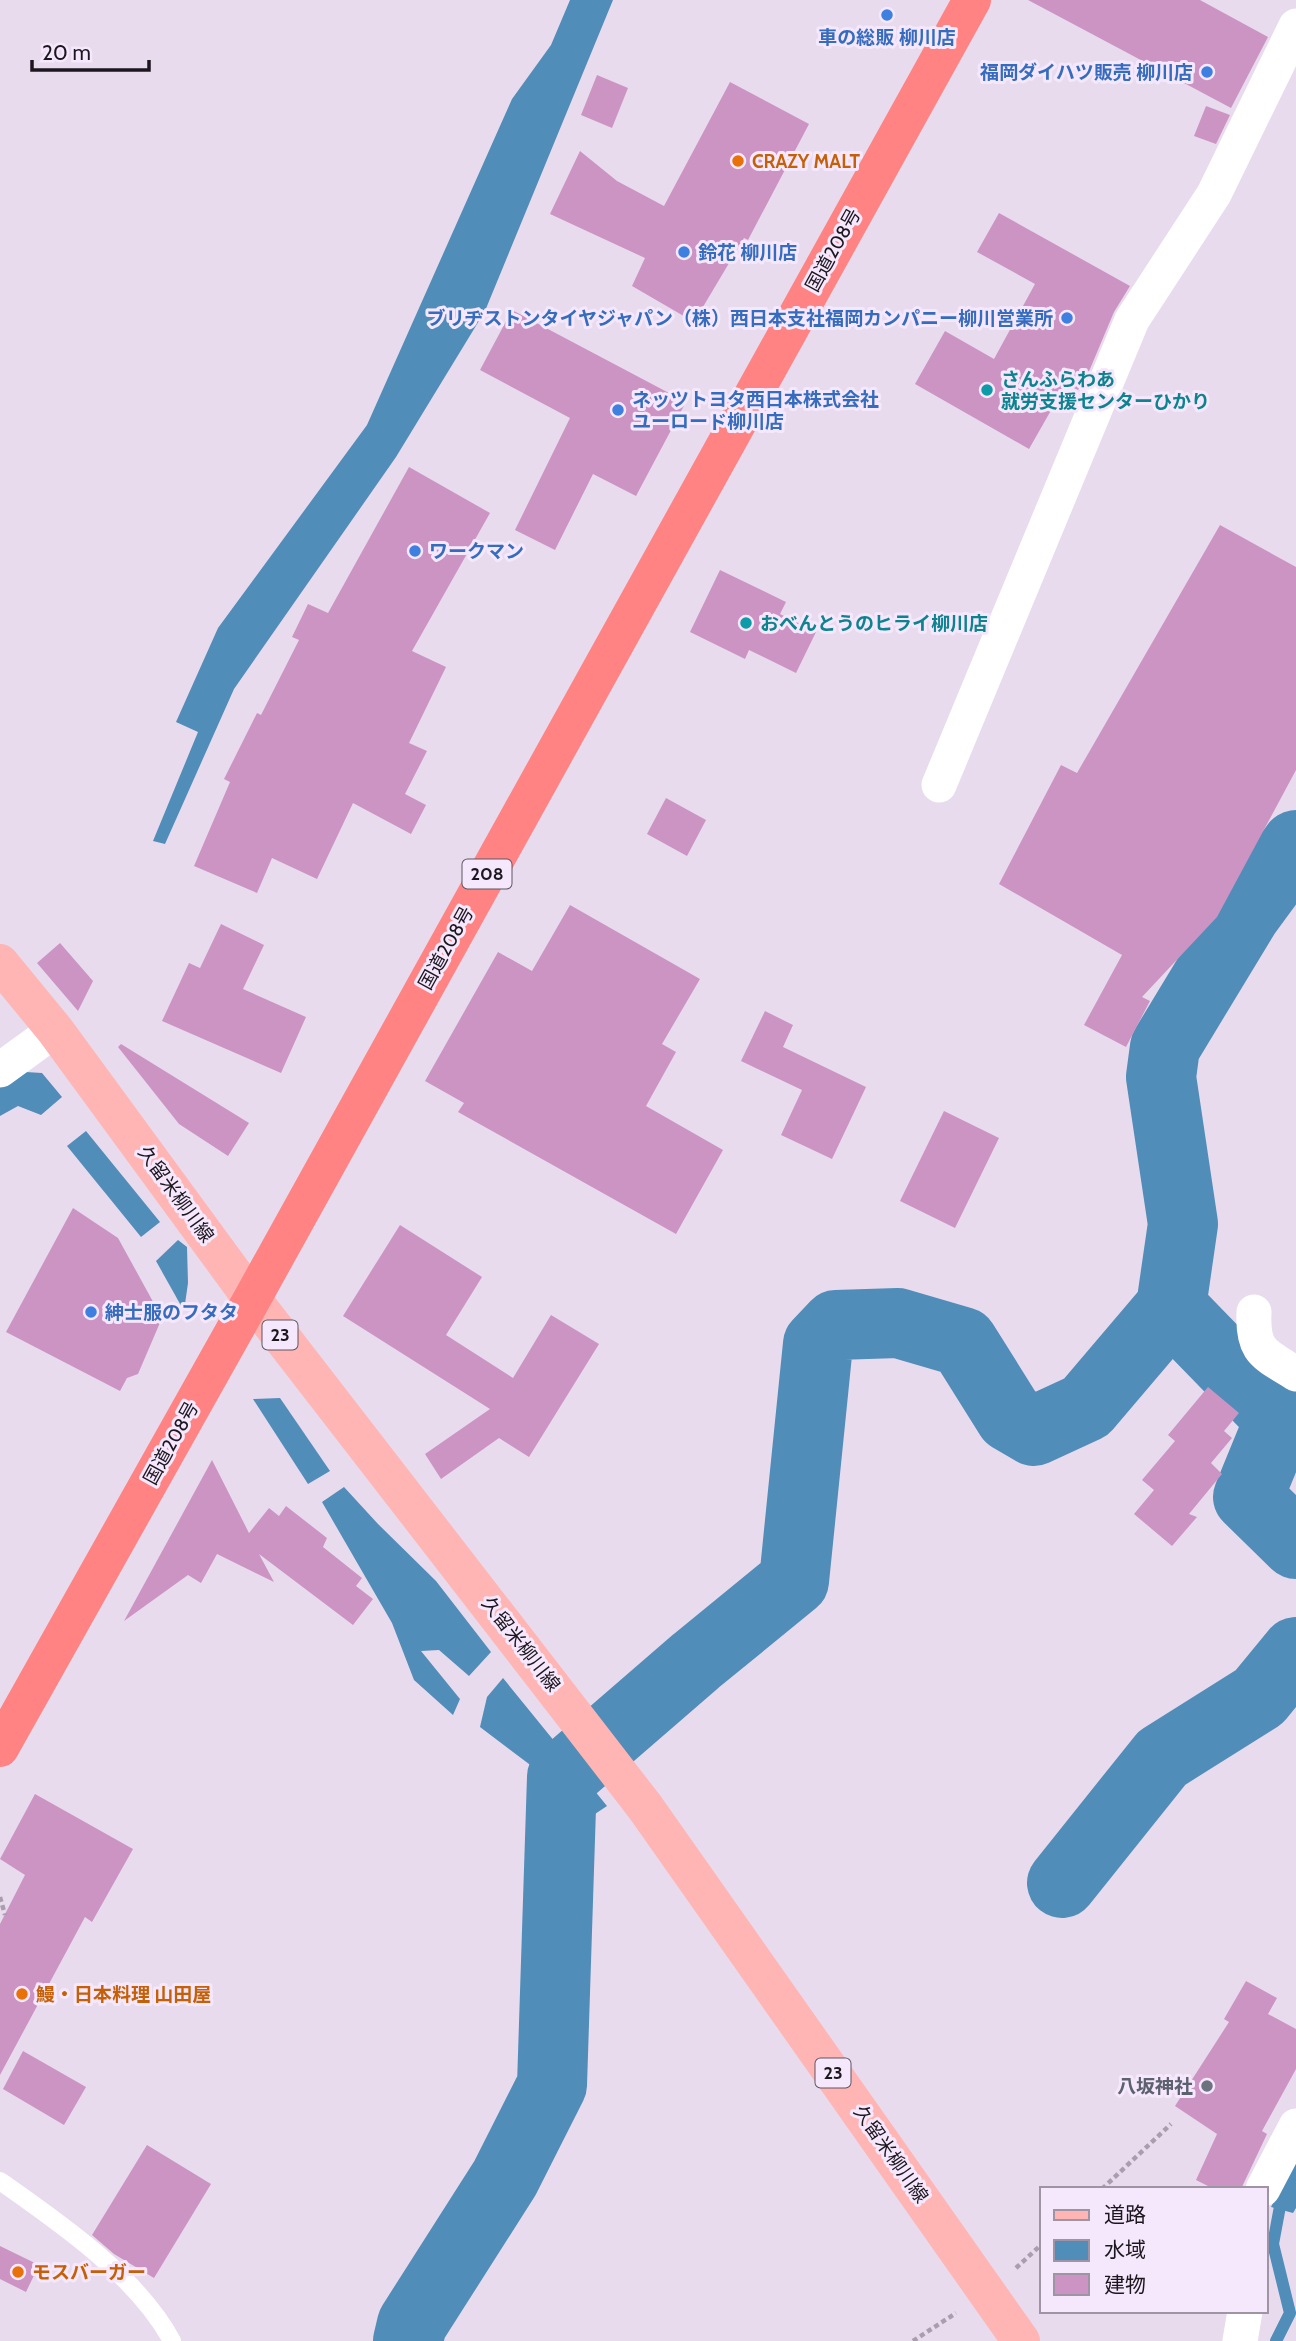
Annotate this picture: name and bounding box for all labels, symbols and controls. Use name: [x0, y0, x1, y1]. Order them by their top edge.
marker: 車の総販 柳川店: [879, 7, 895, 23]
place label: 車の総販 柳川店: [818, 26, 956, 49]
scale bar: [32, 28, 149, 72]
text: 20 m: [42, 40, 91, 65]
place label: 福岡ダイハツ販売 柳川店: [980, 61, 1193, 84]
marker: 福岡ダイハツ販売 柳川店: [1199, 64, 1215, 80]
place label: CRAZY MALT: [752, 150, 861, 173]
marker: CRAZY MALT: [730, 153, 746, 169]
street label: 国道208号: [801, 204, 865, 296]
place label: 鈴花 柳川店: [698, 241, 797, 264]
marker: 鈴花 柳川店: [676, 244, 692, 260]
place label: ブリヂストンタイヤジャパン（株）西日本支社福岡カンパニー柳川営業所: [427, 307, 1053, 330]
marker: ブリヂストンタイヤジャパン（株）西日本支社福岡カンパニー柳川営業所: [1059, 310, 1075, 326]
place label: さんふらわあ 就労支援センターひかり: [1001, 368, 1210, 413]
marker: さんふらわあ 就労支援センターひかり: [979, 382, 995, 398]
place label: ネッツトヨタ西日本株式会社 ユーロード柳川店: [632, 388, 879, 433]
marker: ネッツトヨタ西日本株式会社 ユーロード柳川店: [610, 402, 626, 418]
place label: ワークマン: [429, 540, 524, 563]
marker: ワークマン: [407, 543, 423, 559]
place label: おべんとうのヒライ柳川店: [760, 612, 988, 635]
marker: おべんとうのヒライ柳川店: [738, 615, 754, 631]
road number: 208: [462, 860, 512, 888]
street label: 国道208号: [414, 902, 478, 994]
street label: 久留米柳川線: [133, 1141, 219, 1247]
place label: 紳士服のフタタ: [105, 1301, 238, 1324]
marker: 紳士服のフタタ: [83, 1304, 99, 1320]
road number: 23: [262, 1320, 298, 1350]
street label: 国道208号: [139, 1397, 203, 1489]
street label: 久留米柳川線: [477, 1592, 565, 1696]
place label: 鰻・日本料理 山田屋: [36, 1983, 211, 2006]
marker: 鰻・日本料理 山田屋: [14, 1986, 30, 2002]
road number: 23: [816, 2059, 850, 2088]
place label: 八坂神社: [1117, 2075, 1193, 2098]
marker: 八坂神社: [1199, 2078, 1215, 2094]
street label: 久留米柳川線: [849, 2101, 933, 2207]
legend: [1040, 2187, 1268, 2313]
text: 道路: [1104, 2202, 1146, 2227]
text: 水域: [1104, 2237, 1146, 2262]
place label: モスバーガー: [32, 2261, 146, 2284]
marker: モスバーガー: [10, 2264, 26, 2280]
text: 建物: [1104, 2272, 1146, 2297]

